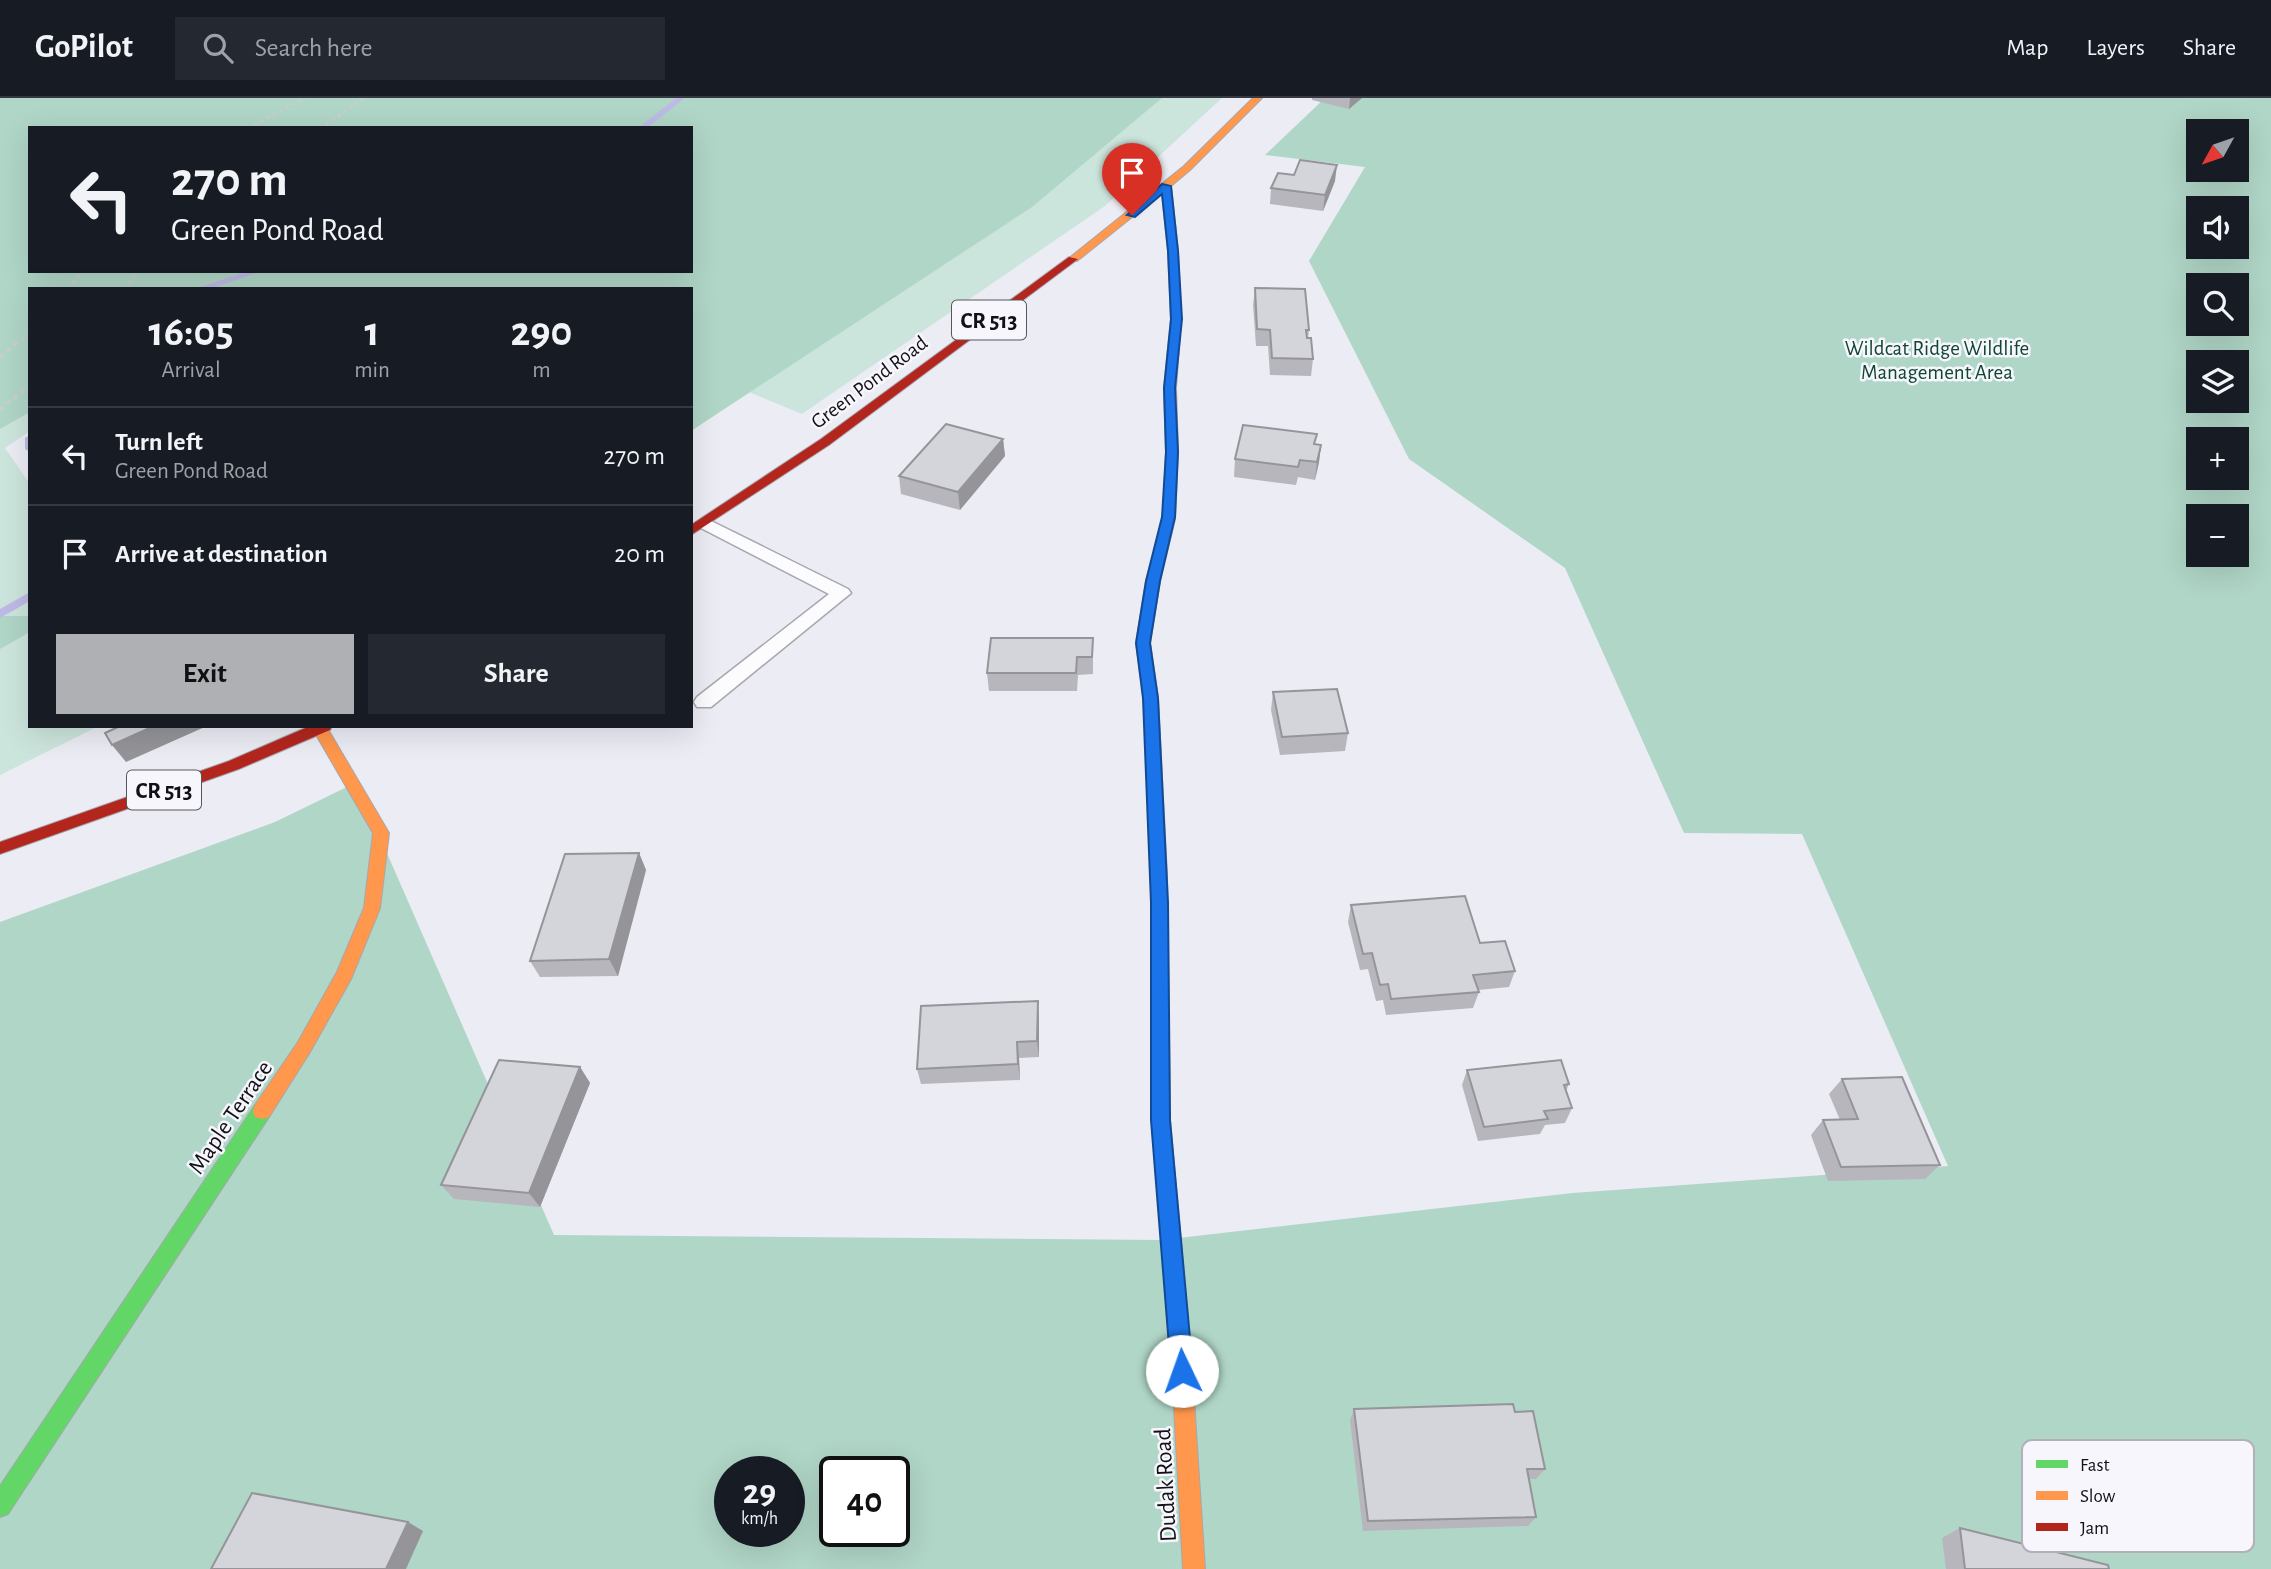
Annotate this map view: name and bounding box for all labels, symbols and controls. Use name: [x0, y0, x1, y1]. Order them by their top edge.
search box: [175, 17, 665, 80]
icon: search: [199, 29, 237, 67]
text: GoPilot: [35, 31, 133, 64]
text: Search here: [255, 35, 372, 61]
text: Map: [2006, 36, 2048, 60]
text: Layers: [2086, 36, 2145, 60]
text: Share: [2183, 36, 2236, 60]
north arrow: [2186, 119, 2249, 182]
map controls: [2186, 119, 2249, 567]
pin: [1102, 143, 1162, 215]
icon: left: [56, 154, 147, 245]
icon: arrive: [1113, 154, 1151, 192]
text: 270 m: [171, 156, 288, 205]
button: sound: [2186, 196, 2249, 259]
text: Green Pond Road: [171, 214, 384, 246]
button: search: [2186, 273, 2249, 336]
road number: CR 513: [952, 300, 1026, 340]
text: 16:05: [149, 311, 234, 353]
text: 1: [364, 311, 380, 353]
text: 290: [511, 311, 572, 353]
street label: Green Pond Road: [807, 332, 931, 433]
park label: Wildcat Ridge Wildlife Management Area: [1845, 338, 2029, 383]
button: layers: [2186, 350, 2249, 413]
text: Arrival: [161, 359, 221, 382]
text: min: [354, 359, 390, 382]
text: m: [532, 359, 551, 382]
button: +: [2186, 427, 2249, 490]
text: Turn left: [115, 429, 203, 455]
icon: left: [56, 437, 94, 475]
text: 270 m: [604, 443, 665, 469]
text: Green Pond Road: [115, 460, 268, 483]
button: −: [2186, 504, 2249, 567]
icon: arrive: [56, 535, 94, 573]
text: Arrive at destination: [115, 541, 328, 567]
text: 20 m: [614, 541, 665, 567]
button: Exit: [56, 634, 354, 714]
button: Share: [368, 634, 665, 714]
road number: CR 513: [127, 770, 201, 810]
street label: Maple Terrace: [184, 1057, 277, 1179]
position arrow: [1145, 1334, 1219, 1408]
street label: Dudak Road: [1151, 1427, 1181, 1542]
legend: [2022, 1440, 2254, 1552]
speed limit sign: 40: [819, 1456, 910, 1547]
text: Fast: [2080, 1456, 2110, 1475]
text: 29: [743, 1475, 776, 1510]
text: Slow: [2080, 1487, 2116, 1506]
text: km/h: [741, 1510, 778, 1528]
text: Jam: [2080, 1519, 2109, 1538]

